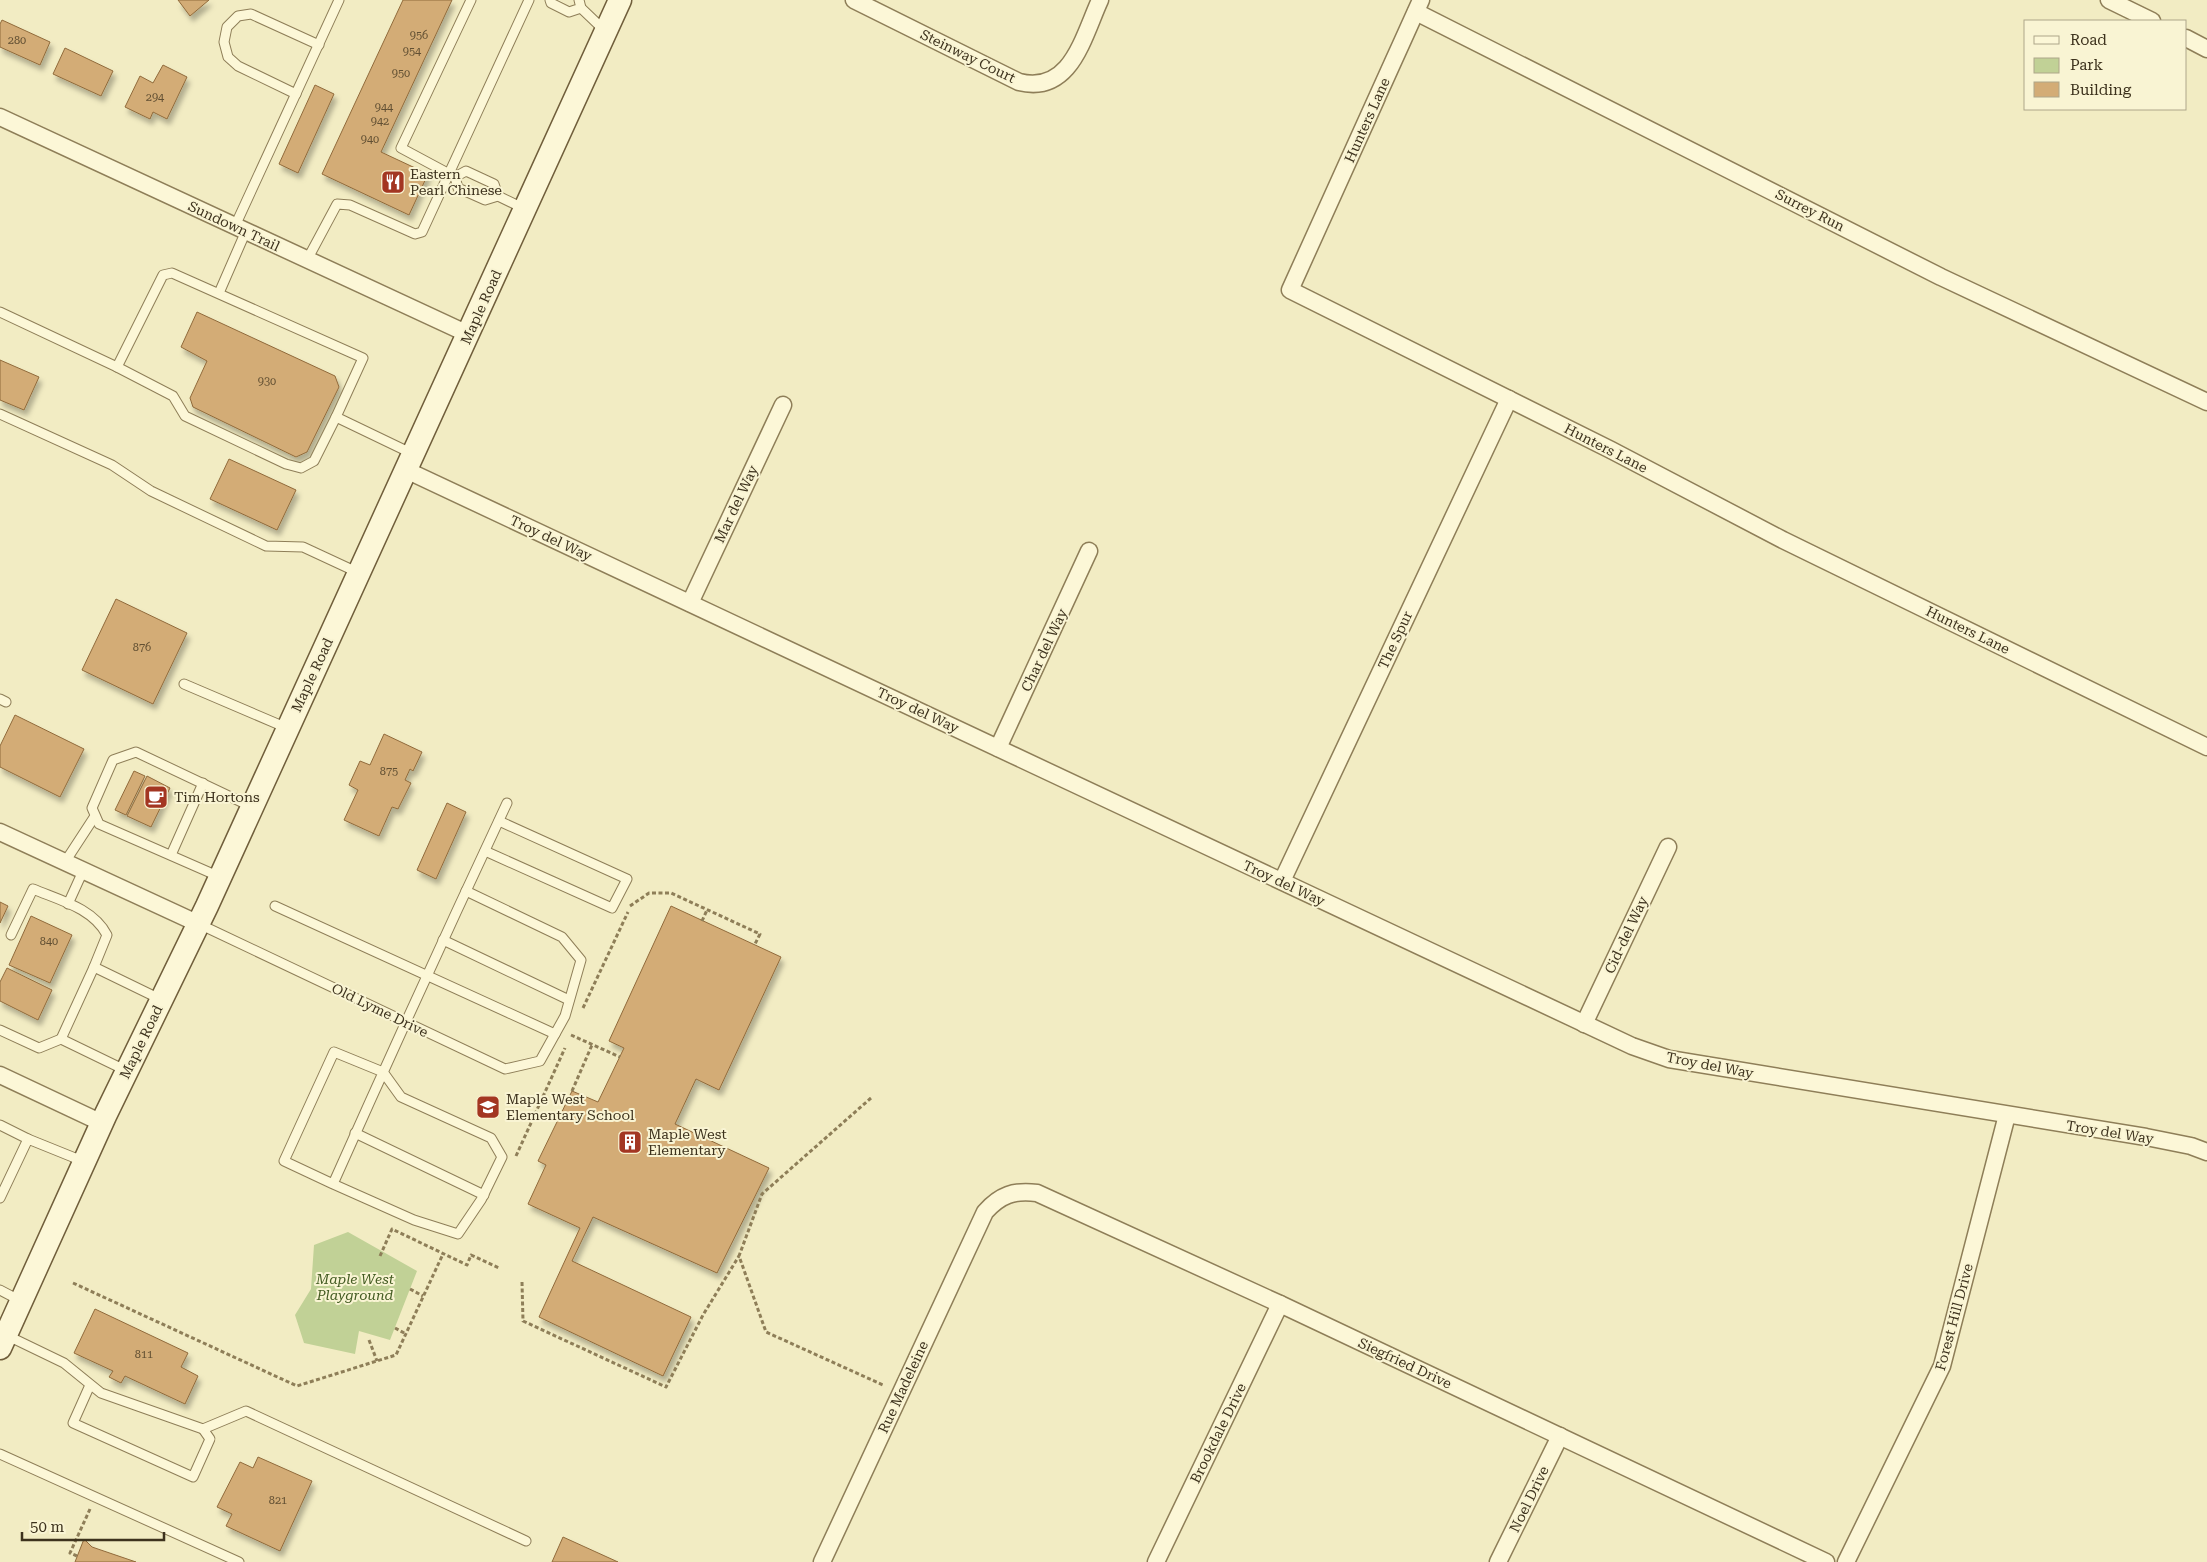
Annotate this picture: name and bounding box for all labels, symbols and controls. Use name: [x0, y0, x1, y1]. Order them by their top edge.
legend: [2024, 20, 2187, 110]
street label: Steinway Court: [918, 26, 1018, 86]
house number: 956: [410, 29, 428, 42]
text: Road: [2070, 31, 2107, 49]
house number: 280: [8, 34, 26, 47]
house number: 954: [403, 45, 422, 58]
text: Park: [2070, 56, 2104, 74]
house number: 950: [392, 67, 410, 80]
street label: Hunters Lane: [1341, 75, 1393, 165]
text: Building: [2070, 81, 2132, 99]
house number: 294: [146, 91, 165, 104]
house number: 944: [375, 101, 394, 114]
house number: 942: [371, 115, 389, 128]
house number: 940: [361, 133, 379, 146]
place label: Eastern Pearl Chinese: [410, 166, 502, 198]
restaurant icon: Eastern Pearl Chinese: [380, 169, 406, 195]
street label: Surrey Run: [1773, 186, 1847, 234]
street label: Sundown Trail: [186, 198, 283, 254]
street label: Maple Road: [457, 267, 505, 347]
house number: 930: [258, 375, 276, 388]
street label: Hunters Lane: [1562, 420, 1651, 476]
street label: Mar del Way: [711, 462, 761, 545]
street label: Troy del Way: [508, 512, 595, 564]
street label: Hunters Lane: [1924, 603, 2013, 657]
street label: Char del Way: [1018, 605, 1070, 694]
street label: The Spur: [1375, 608, 1415, 671]
street label: Maple Road: [288, 635, 336, 715]
house number: 876: [133, 641, 151, 654]
street label: Troy del Way: [875, 684, 962, 736]
house number: 875: [380, 765, 398, 778]
cafe icon: Tim Hortons: [143, 784, 169, 810]
place label: Tim Hortons: [174, 789, 260, 805]
street label: Troy del Way: [1241, 857, 1328, 909]
street label: Cid-del Way: [1601, 893, 1651, 976]
house number: 840: [40, 935, 58, 948]
street label: Old Lyme Drive: [329, 980, 431, 1040]
street label: Maple Road: [116, 1003, 166, 1081]
street label: Troy del Way: [1665, 1049, 1756, 1081]
place label: Maple West Elementary School: [506, 1091, 635, 1123]
school or university icon: Maple West Elementary School: [475, 1094, 501, 1120]
street label: Troy del Way: [2065, 1117, 2156, 1147]
place label: Maple West Elementary: [648, 1126, 727, 1158]
building icon: Maple West Elementary: [617, 1129, 643, 1155]
street label: Forest Hill Drive: [1932, 1262, 1976, 1372]
park label: Maple West Playground: [315, 1271, 395, 1303]
street label: Siegfried Drive: [1356, 1334, 1455, 1392]
street label: Rue Madeleine: [875, 1338, 931, 1436]
house number: 811: [135, 1348, 153, 1361]
street label: Brookdale Drive: [1187, 1380, 1249, 1486]
street label: Noel Drive: [1506, 1463, 1552, 1535]
house number: 821: [269, 1494, 287, 1507]
scale bar: [22, 1510, 165, 1542]
text: 50 m: [30, 1518, 65, 1536]

